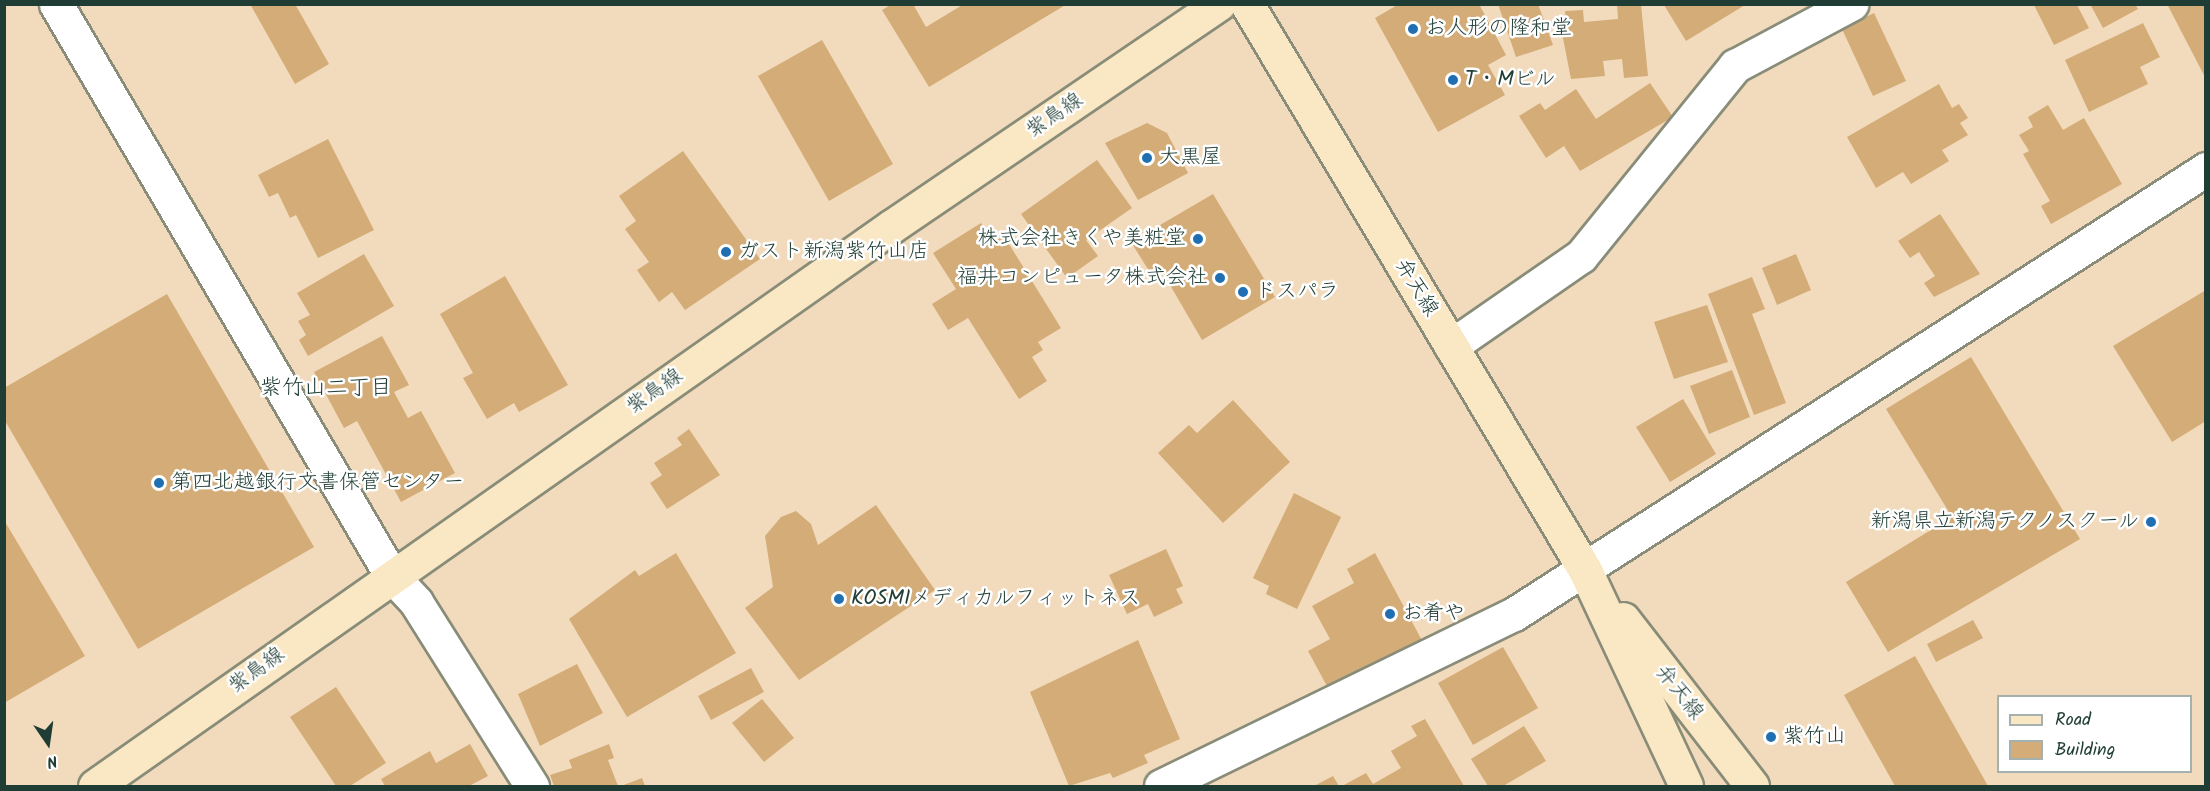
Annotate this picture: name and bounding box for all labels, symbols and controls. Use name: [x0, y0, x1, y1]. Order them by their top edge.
place label: お人形の隆和堂: [1425, 16, 1572, 42]
marker: お人形の隆和堂: [1406, 22, 1420, 36]
place label: T・Mビル: [1465, 67, 1556, 93]
marker: T・Mビル: [1446, 73, 1460, 87]
street label: 紫鳥線: [1022, 88, 1088, 144]
place label: 大黒屋: [1159, 145, 1222, 171]
marker: 大黒屋: [1140, 151, 1154, 165]
place label: 株式会社きくや美粧堂: [976, 226, 1186, 252]
marker: 株式会社きくや美粧堂: [1191, 232, 1205, 246]
place label: ガスト新潟紫竹山店: [738, 239, 927, 265]
marker: ガスト新潟紫竹山店: [719, 245, 733, 259]
street label: 弁天線: [1389, 255, 1443, 321]
place label: 福井コンピュータ株式会社: [956, 265, 1208, 291]
marker: 福井コンピュータ株式会社: [1213, 271, 1227, 285]
place label: ドスパラ: [1255, 279, 1339, 305]
marker: ドスパラ: [1236, 285, 1250, 299]
street label: 紫鳥線: [622, 364, 688, 420]
district label: 紫竹山二丁目: [260, 376, 392, 402]
place label: 第四北越銀行文書保管センター: [171, 470, 465, 496]
marker: 第四北越銀行文書保管センター: [152, 476, 166, 490]
place label: 新潟県立新潟テクノスクール: [1866, 509, 2139, 535]
marker: 新潟県立新潟テクノスクール: [2144, 515, 2158, 529]
place label: KOSMIメディカルフィットネス: [851, 586, 1142, 612]
marker: KOSMIメディカルフィットネス: [832, 592, 846, 606]
place label: お肴や: [1402, 601, 1465, 627]
marker: お肴や: [1383, 607, 1397, 621]
street label: 紫鳥線: [224, 642, 290, 700]
street label: 弁天線: [1650, 660, 1708, 726]
legend: [1997, 695, 2192, 773]
text: Road: [2055, 706, 2091, 735]
north arrow: [18, 713, 78, 773]
place label: 紫竹山: [1783, 724, 1846, 750]
marker: 紫竹山: [1764, 730, 1778, 744]
text: Building: [2055, 736, 2115, 765]
text: N: [44, 748, 60, 774]

